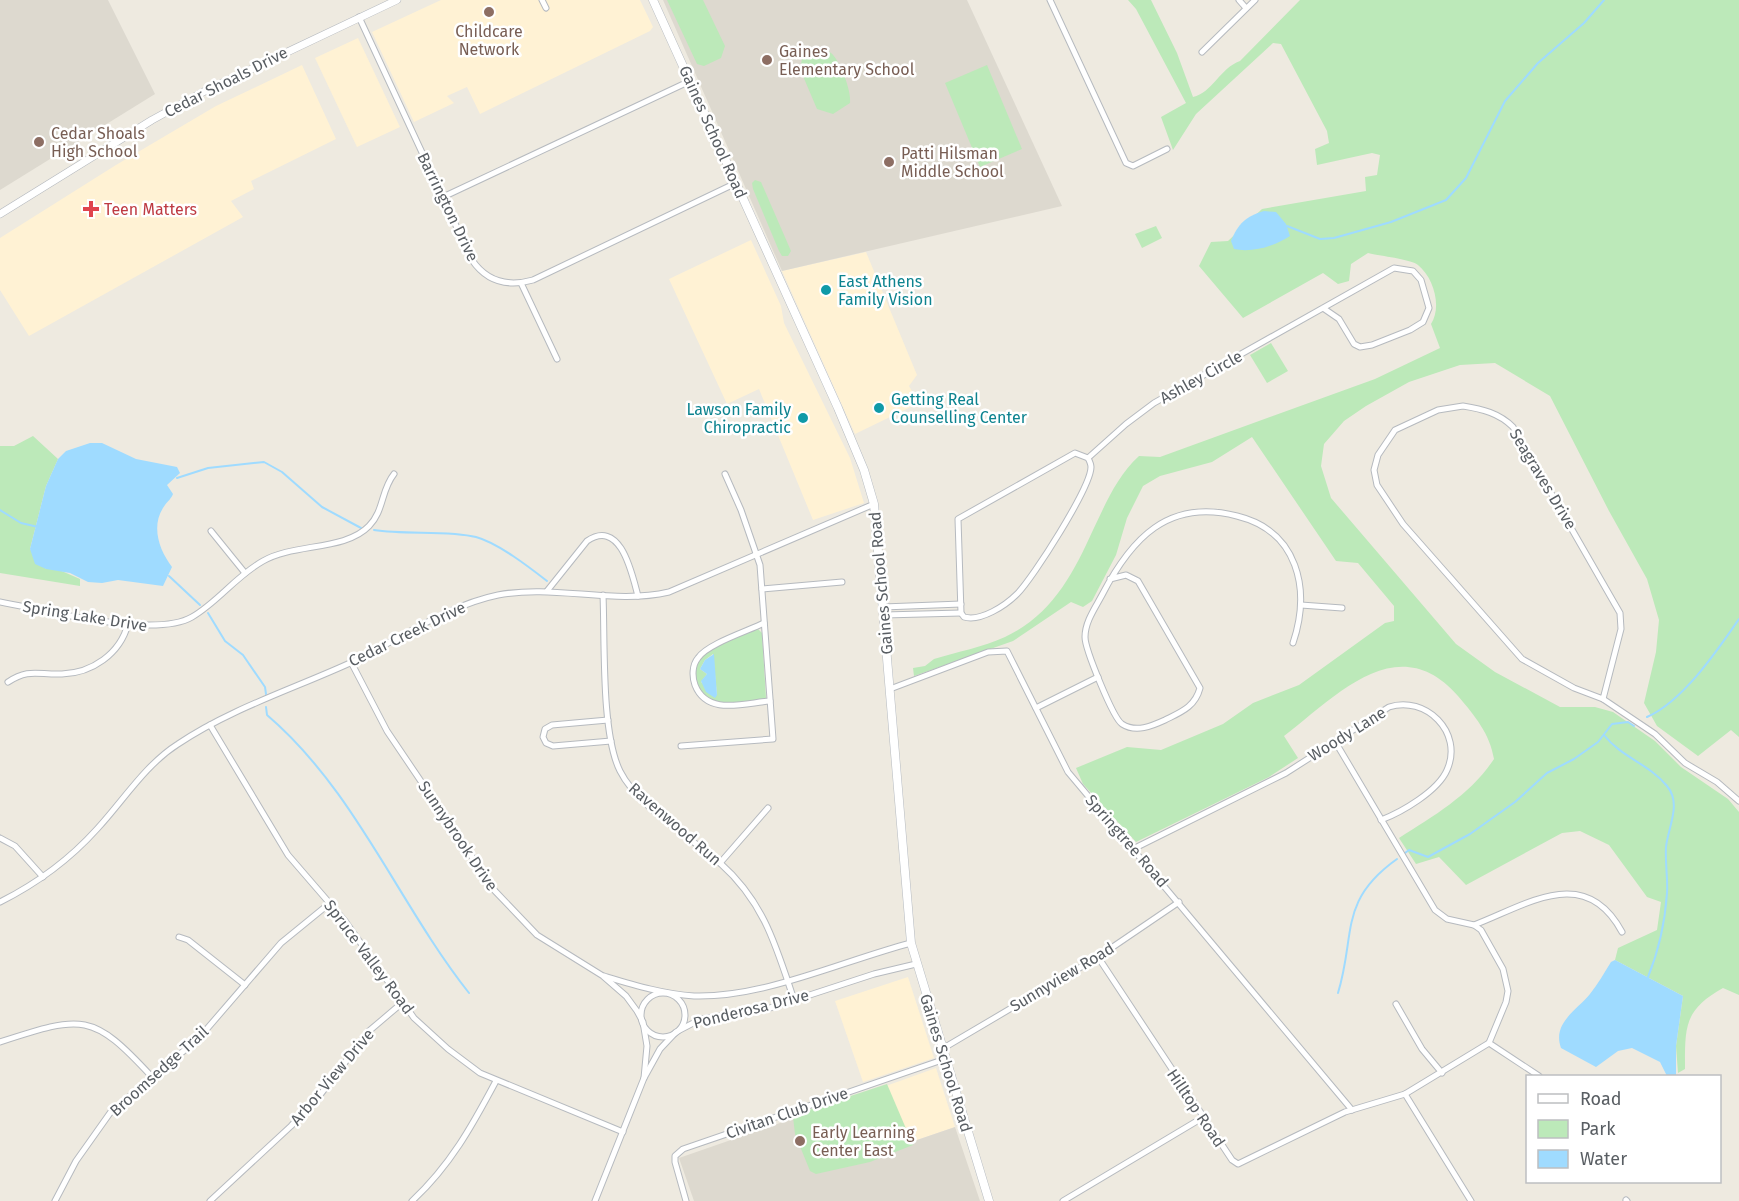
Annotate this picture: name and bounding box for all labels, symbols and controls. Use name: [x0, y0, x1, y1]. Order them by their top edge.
marker: Childcare Network: [482, 5, 496, 19]
place label: Childcare Network: [455, 22, 523, 59]
place label: Gaines Elementary School: [779, 42, 915, 79]
street label: Cedar Shoals Drive: [161, 43, 291, 121]
marker: Gaines Elementary School: [760, 53, 774, 67]
street label: Gaines School Road: [675, 63, 751, 201]
place label: Cedar Shoals High School: [51, 124, 145, 161]
marker: Cedar Shoals High School: [32, 135, 46, 149]
place label: Patti Hilsman Middle School: [901, 144, 1004, 181]
street label: Barrington Drive: [413, 149, 483, 265]
marker: Patti Hilsman Middle School: [882, 155, 896, 169]
marker: Teen Matters: [82, 200, 100, 218]
place label: Teen Matters: [104, 200, 197, 219]
place label: East Athens Family Vision: [838, 272, 933, 309]
marker: East Athens Family Vision: [819, 283, 833, 297]
street label: Ashley Circle: [1156, 346, 1246, 408]
place label: Getting Real Counselling Center: [891, 390, 1028, 427]
place label: Lawson Family Chiropractic: [686, 400, 791, 437]
marker: Getting Real Counselling Center: [872, 401, 886, 415]
marker: Lawson Family Chiropractic: [796, 411, 810, 425]
street label: Seagraves Drive: [1506, 425, 1580, 533]
street label: Gaines School Road: [865, 511, 897, 655]
street label: Spring Lake Drive: [21, 597, 149, 635]
street label: Cedar Creek Drive: [345, 597, 469, 671]
street label: Woody Lane: [1305, 703, 1389, 765]
street label: Sunnybrook Drive: [414, 777, 502, 895]
street label: Ravenwood Run: [625, 779, 725, 869]
street label: Springtree Road: [1082, 791, 1172, 891]
street label: Spruce Valley Road: [320, 896, 418, 1018]
street label: Sunnyview Road: [1006, 938, 1118, 1016]
street label: Ponderosa Drive: [691, 985, 811, 1033]
street label: Gaines School Road: [916, 992, 976, 1134]
street label: Broomsedge Trail: [106, 1022, 212, 1120]
street label: Arbor View Drive: [286, 1025, 378, 1129]
street label: Hilltop Road: [1163, 1065, 1229, 1151]
legend: [1526, 1075, 1721, 1183]
street label: Civitan Club Drive: [723, 1083, 851, 1143]
text: Road: [1580, 1088, 1622, 1110]
text: Park: [1580, 1118, 1616, 1140]
place label: Early Learning Center East: [812, 1123, 915, 1160]
marker: Early Learning Center East: [793, 1134, 807, 1148]
text: Water: [1580, 1148, 1627, 1170]

